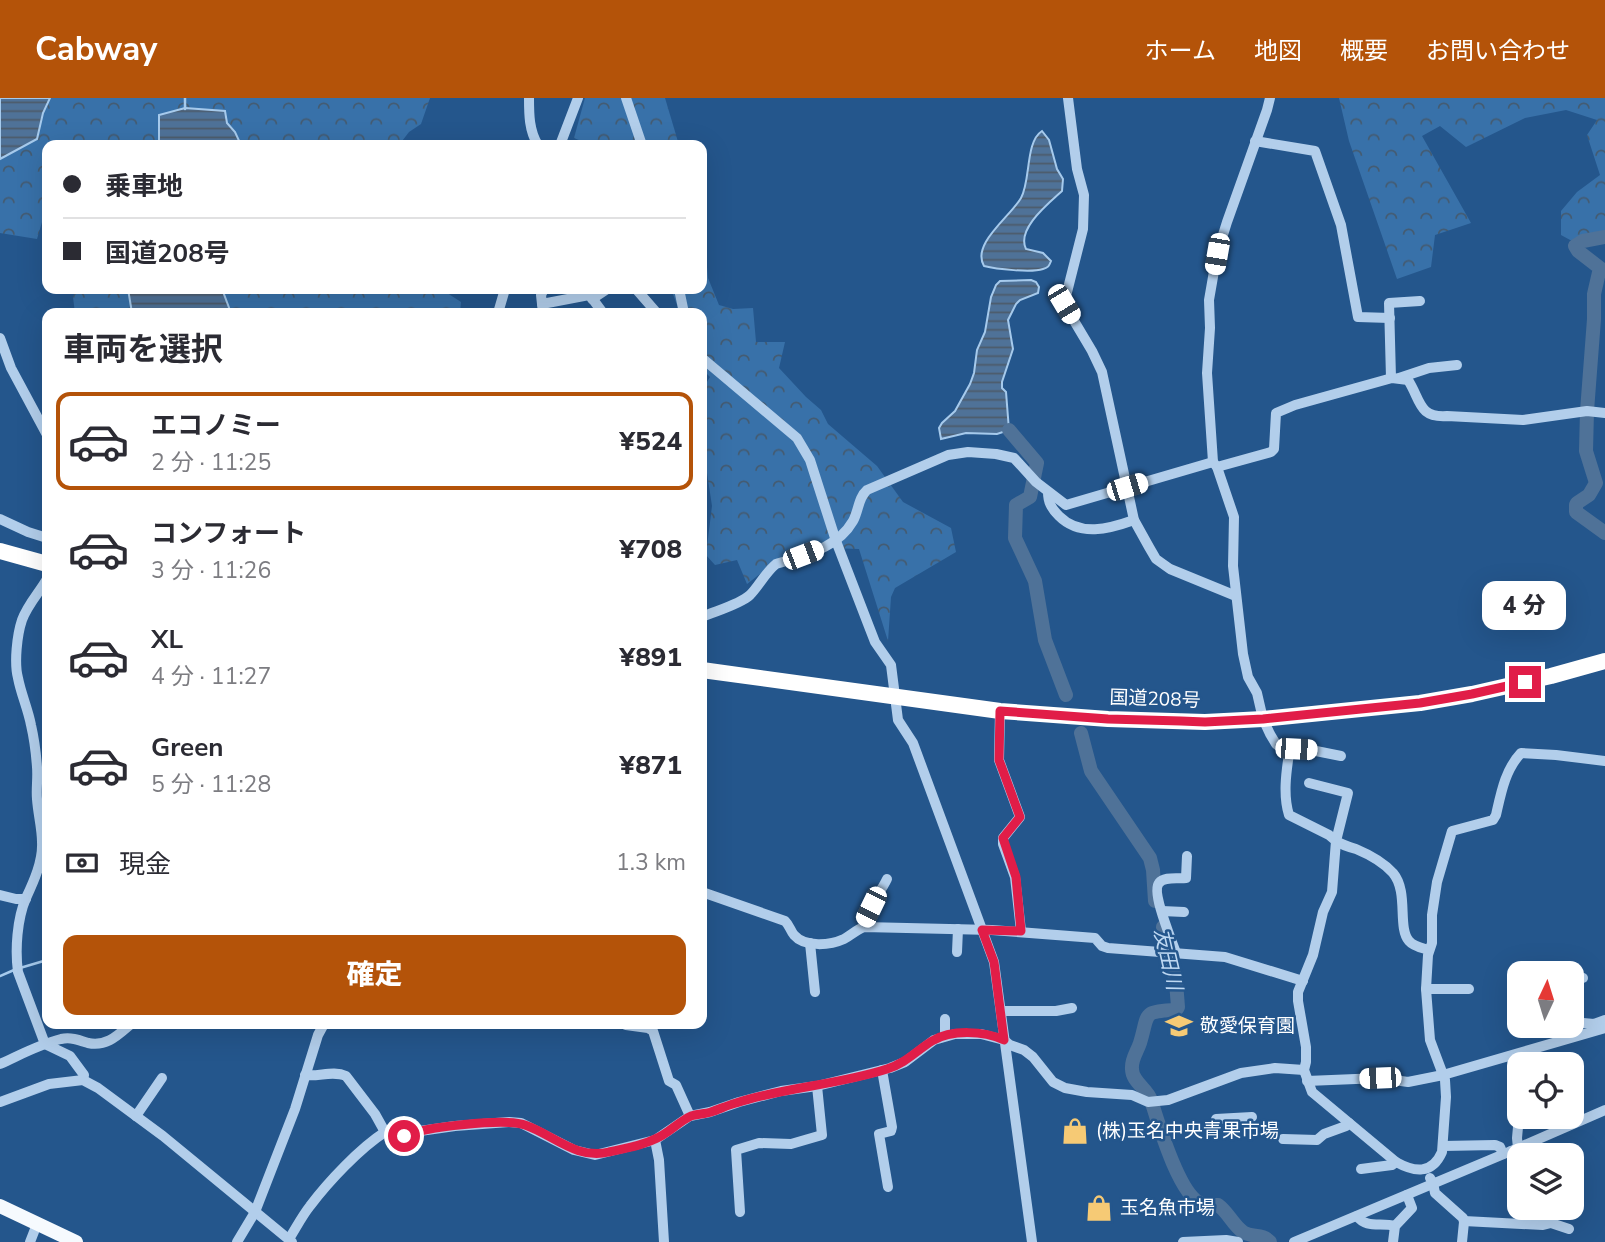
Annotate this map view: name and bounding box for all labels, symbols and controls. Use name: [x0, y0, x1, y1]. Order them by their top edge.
text: Cabway: [35, 27, 157, 72]
text: ホーム: [1145, 35, 1216, 67]
text: 地図: [1254, 35, 1302, 67]
text: 概要: [1340, 35, 1388, 67]
text: お問い合わせ: [1426, 35, 1570, 67]
text: 乗車地: [105, 169, 183, 204]
car: [1204, 231, 1231, 277]
text: 国道208号: [105, 236, 230, 271]
car: [1045, 281, 1084, 327]
text: 車両を選択: [63, 328, 223, 371]
text: エコノミー: [151, 408, 281, 443]
icon: car: [67, 410, 130, 473]
text: ¥524: [620, 424, 682, 459]
text: 2 分 · 11:25: [151, 447, 271, 478]
car: [1104, 471, 1151, 503]
text: コンフォート: [151, 516, 306, 551]
icon: car: [67, 518, 130, 581]
text: ¥708: [620, 532, 682, 567]
car: [780, 538, 827, 572]
text: 3 分 · 11:26: [151, 555, 271, 586]
callout: 4 分: [1483, 580, 1567, 630]
text: 4 分: [1502, 590, 1546, 621]
text: XL: [151, 622, 183, 657]
icon: car: [67, 626, 130, 689]
text: ¥891: [620, 640, 682, 675]
text: 4 分 · 11:27: [151, 661, 271, 692]
route end: [1509, 666, 1541, 698]
street label: 国道208号: [1109, 684, 1201, 714]
text: Green: [151, 730, 224, 765]
icon: car: [67, 734, 130, 797]
car: [1275, 737, 1318, 761]
text: ¥871: [620, 748, 682, 783]
text: 5 分 · 11:28: [151, 769, 271, 800]
icon: cash: [63, 844, 101, 882]
text: 現金: [119, 847, 171, 882]
text: 1.3 km: [616, 847, 686, 878]
car: [853, 884, 890, 930]
water label: 友田川: [1147, 925, 1189, 995]
button: 確定: [63, 935, 686, 1015]
north arrow: [1507, 961, 1584, 1038]
map controls: [1507, 961, 1584, 1220]
school or university icon: 敬愛保育園: [1164, 1011, 1194, 1041]
place label: 敬愛保育園: [1200, 1013, 1295, 1039]
button: locate: [1507, 1052, 1584, 1129]
car: [1359, 1067, 1402, 1089]
shop icon: (株)玉名中央青果市場: [1060, 1116, 1090, 1146]
place label: (株)玉名中央青果市場: [1096, 1118, 1279, 1144]
route start: [388, 1120, 420, 1152]
button: layers: [1507, 1143, 1584, 1220]
shop icon: 玉名魚市場: [1084, 1193, 1114, 1223]
place label: 玉名魚市場: [1120, 1195, 1215, 1221]

